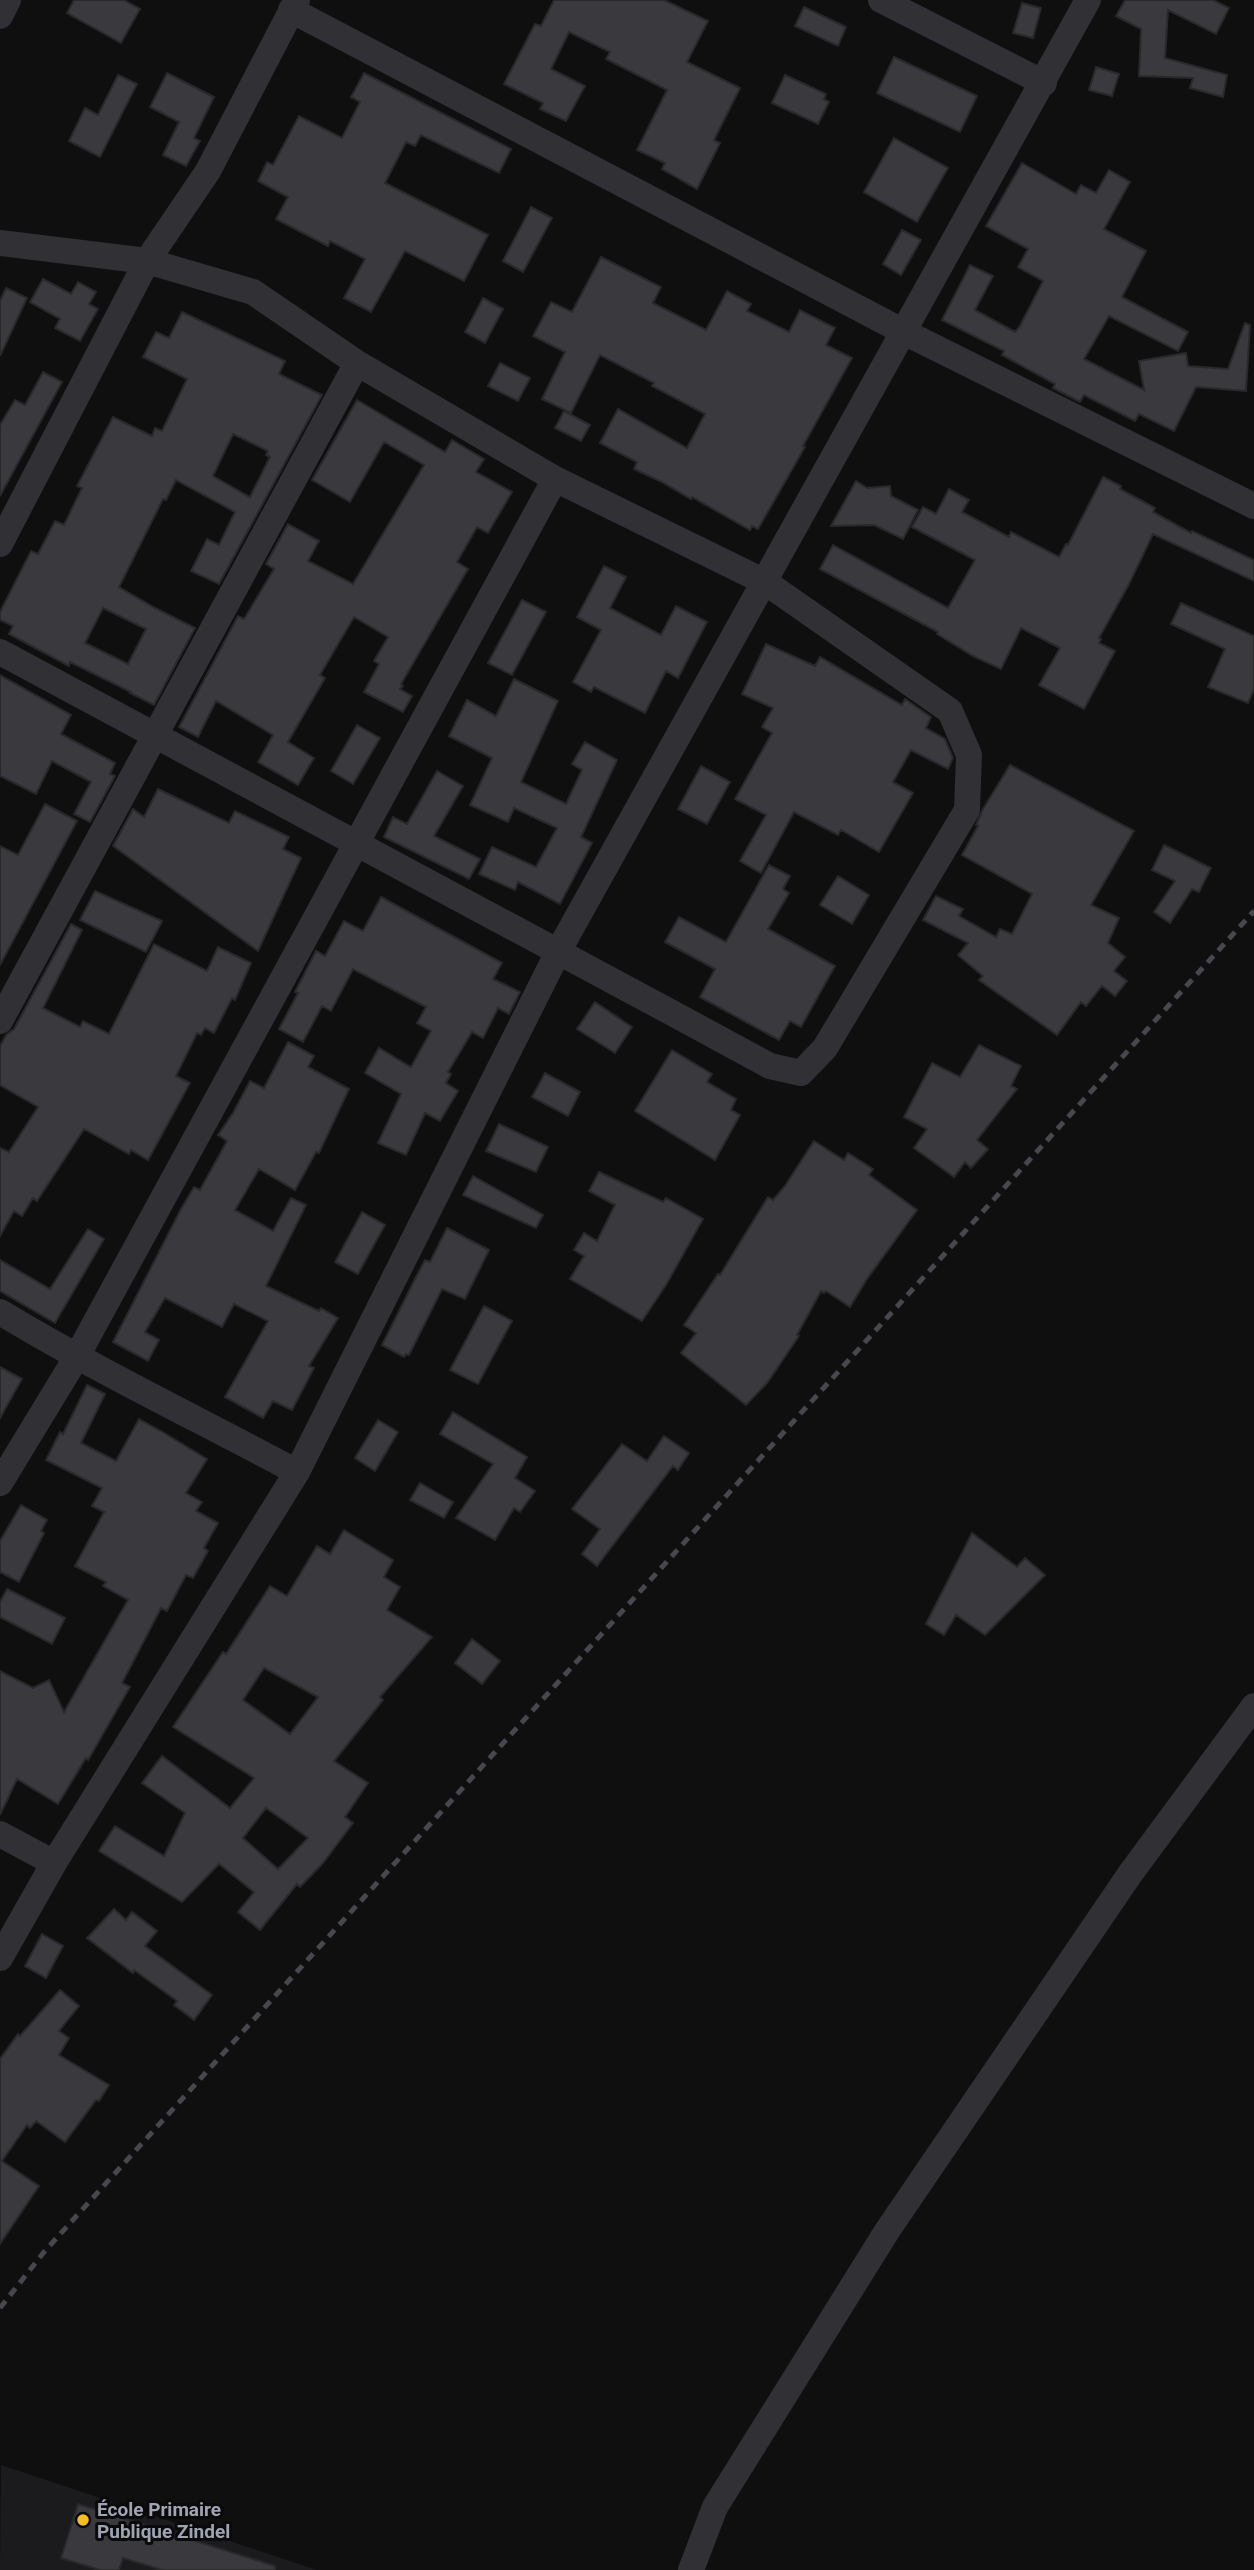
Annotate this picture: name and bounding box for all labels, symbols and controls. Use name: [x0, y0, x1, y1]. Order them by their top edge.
place label: École Primaire Publique Zindel: [97, 2498, 230, 2543]
marker: École Primaire Publique Zindel: [75, 2512, 91, 2528]

